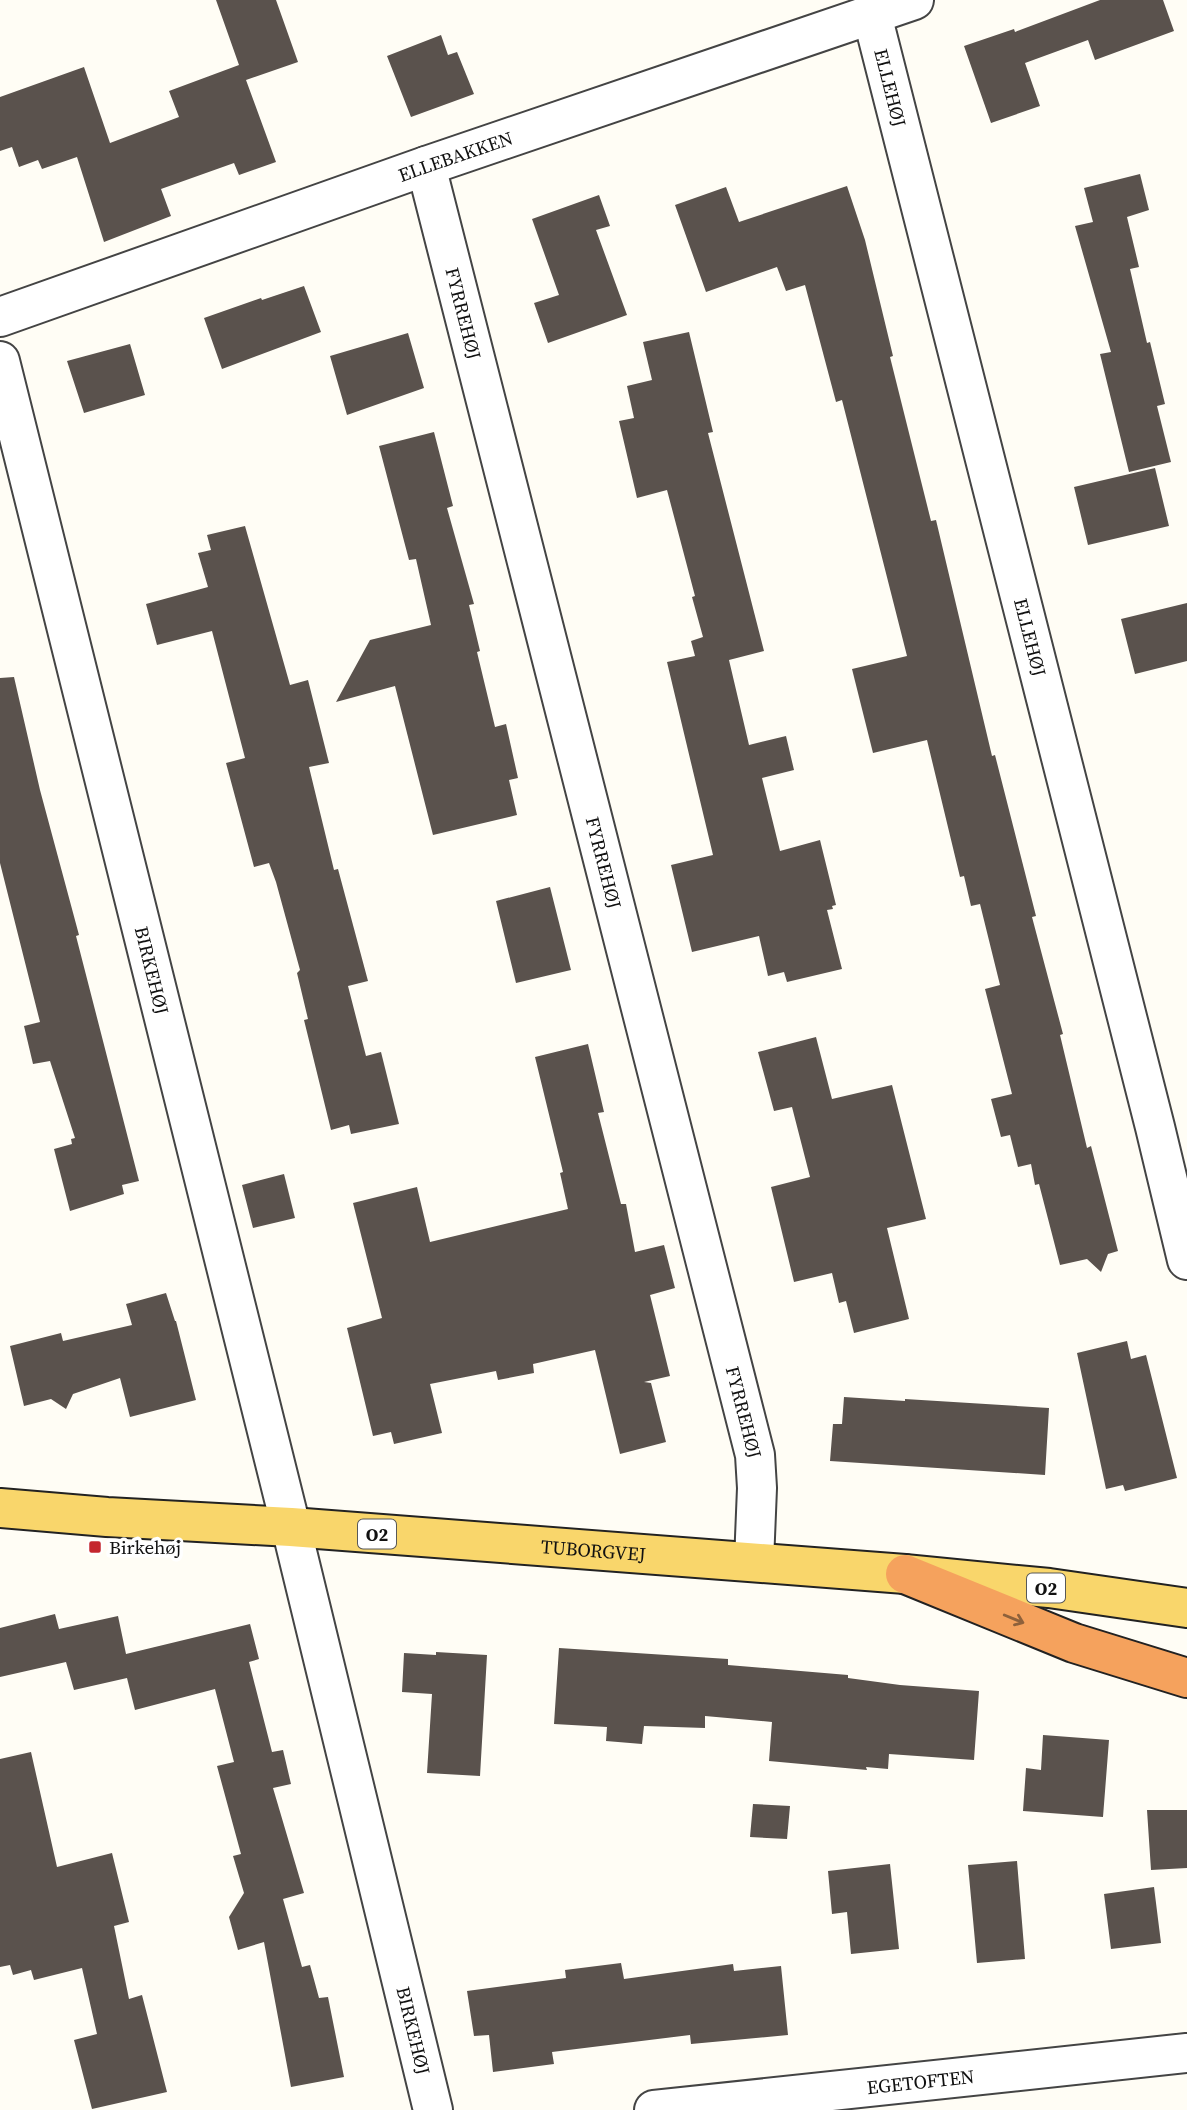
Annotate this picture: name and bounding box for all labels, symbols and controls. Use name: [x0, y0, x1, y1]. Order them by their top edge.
street label: ELLEHØJ: [868, 46, 913, 130]
street label: ELLEBAKKEN: [395, 124, 516, 188]
street label: FYRREHØJ: [439, 264, 488, 362]
street label: ELLEHØJ: [1008, 595, 1053, 679]
street label: FYRREHØJ: [580, 814, 628, 911]
street label: BIRKEHØJ: [129, 924, 176, 1017]
street label: FYRREHØJ: [720, 1363, 768, 1461]
road number: O2: [358, 1520, 396, 1548]
street label: TUBORGVEJ: [540, 1533, 647, 1567]
place label: Birkehøj: [109, 1534, 181, 1560]
marker: Birkehøj: [87, 1539, 103, 1555]
road number: O2: [1027, 1574, 1065, 1602]
one-way arrow: [1002, 1613, 1024, 1626]
street label: BIRKEHØJ: [390, 1984, 437, 2077]
street label: EGETOFTEN: [865, 2063, 976, 2100]

